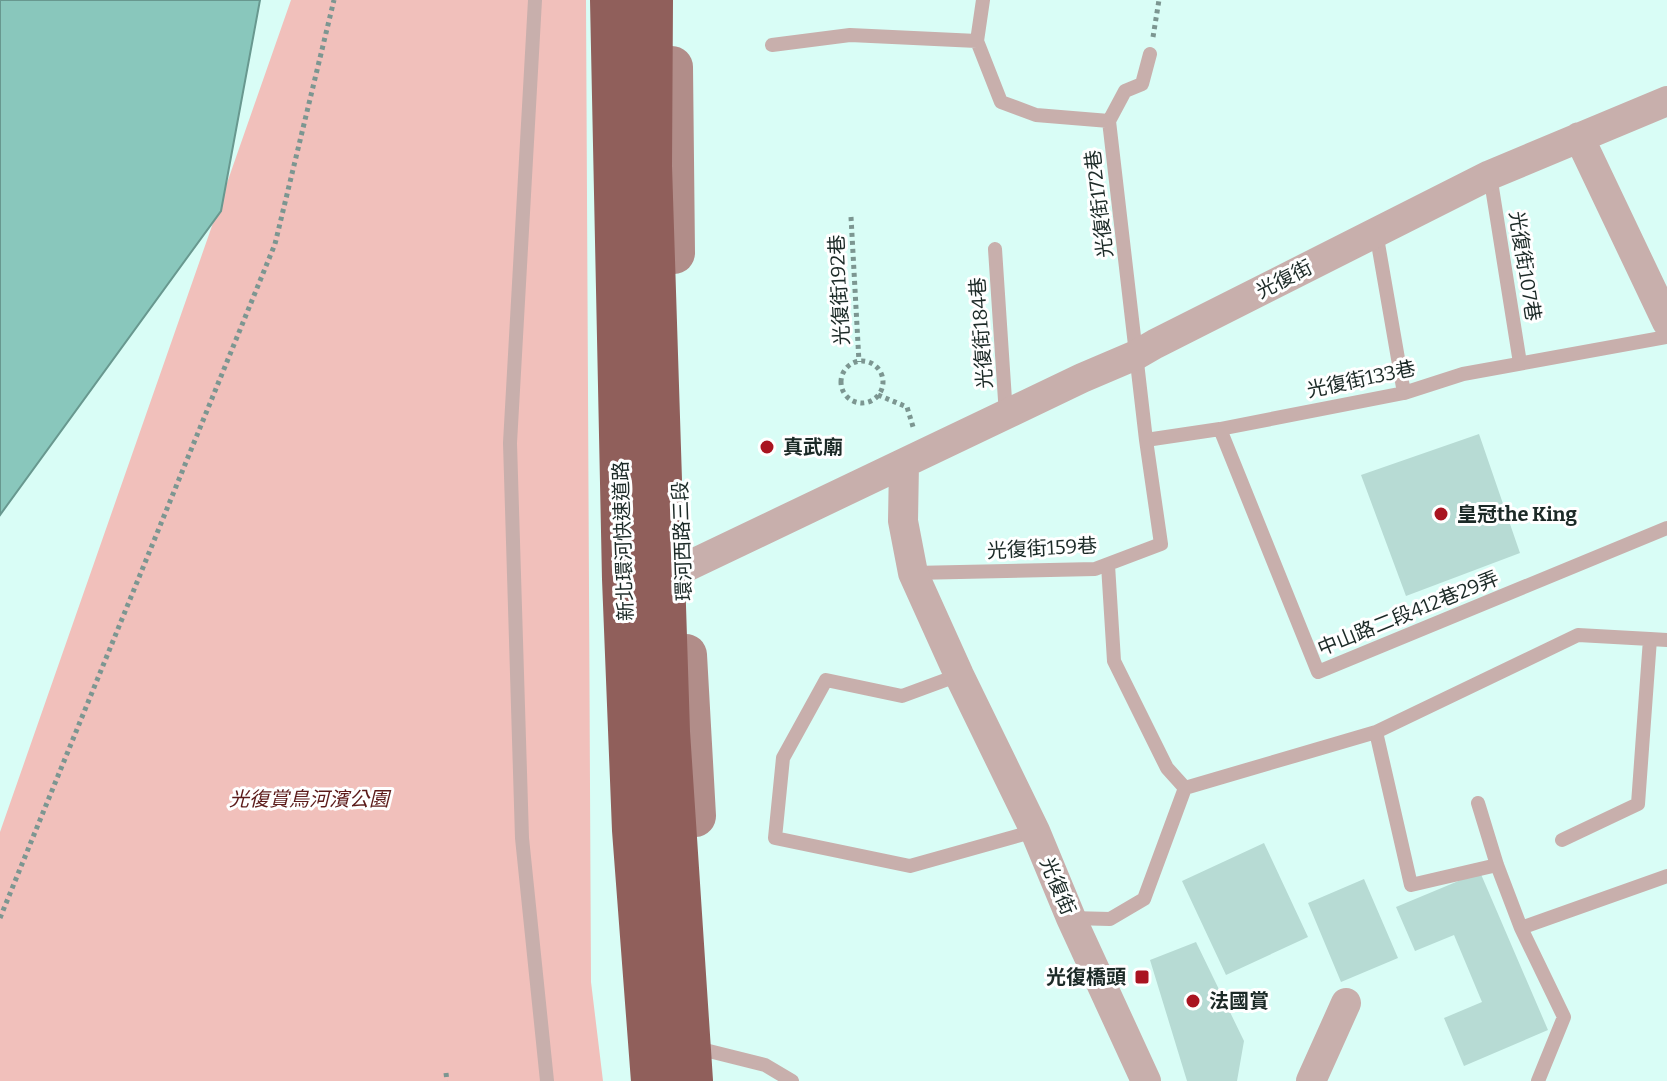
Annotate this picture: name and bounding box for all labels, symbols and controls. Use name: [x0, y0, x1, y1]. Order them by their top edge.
street label: 光復街172巷: [1080, 149, 1118, 259]
street label: 光復街107巷: [1504, 209, 1546, 323]
street label: 光復街192巷: [824, 234, 854, 346]
street label: 光復街: [1252, 255, 1316, 303]
street label: 光復街184巷: [965, 276, 997, 390]
street label: 光復街133巷: [1304, 356, 1418, 402]
place label: 真武廟: [783, 435, 843, 459]
marker: 真武廟: [758, 438, 776, 456]
street label: 新北環河快速道路: [608, 461, 638, 621]
street label: 環河西路三段: [668, 481, 696, 601]
place label: 皇冠the King: [1457, 502, 1577, 526]
marker: 皇冠the King: [1432, 505, 1450, 523]
street label: 光復街159巷: [986, 533, 1098, 563]
street label: 中山路二段412巷29弄: [1314, 566, 1502, 660]
park label: 光復賞鳥河濱公園: [229, 787, 392, 811]
street label: 光復街: [1035, 854, 1081, 918]
place label: 光復橋頭: [1046, 965, 1126, 989]
marker: 光復橋頭: [1133, 968, 1151, 986]
place label: 法國賞: [1209, 989, 1269, 1013]
marker: 法國賞: [1184, 992, 1202, 1010]

